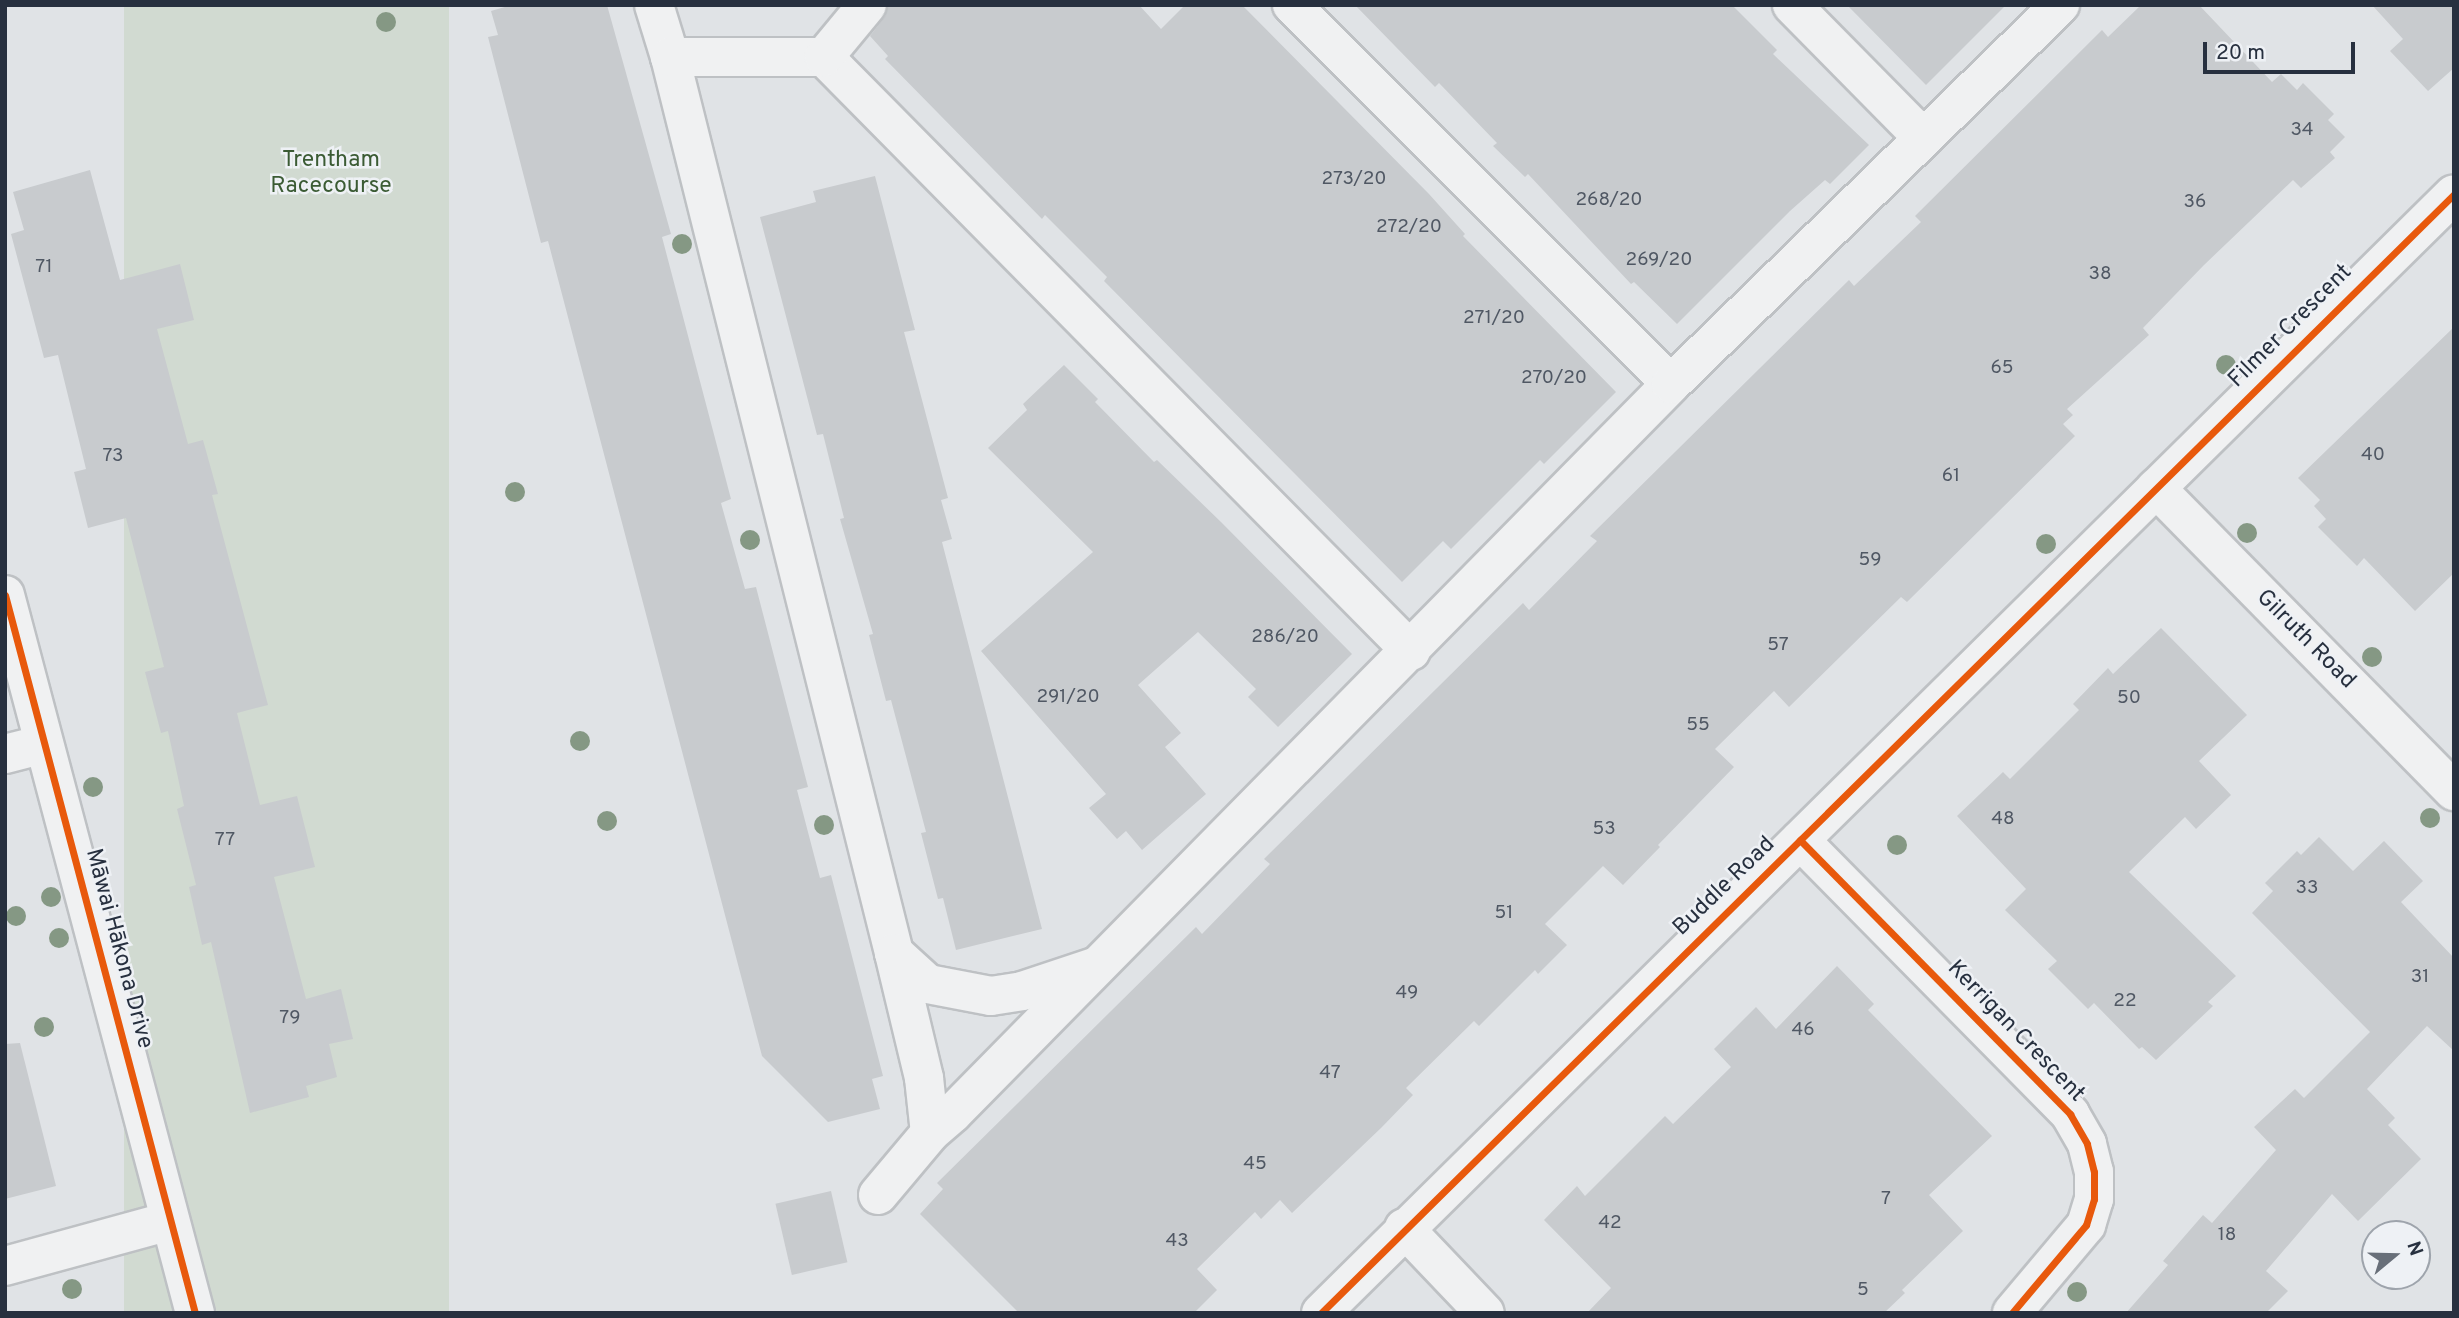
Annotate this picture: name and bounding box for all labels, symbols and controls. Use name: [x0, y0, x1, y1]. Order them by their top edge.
scale bar: [2207, 28, 2359, 72]
text: 20 m: [2216, 40, 2265, 67]
house number: 34: [2290, 120, 2314, 142]
park label: Trentham Racecourse: [270, 147, 392, 201]
house number: 273/20: [1321, 169, 1387, 191]
house number: 268/20: [1575, 190, 1643, 212]
house number: 36: [2184, 192, 2206, 214]
house number: 272/20: [1376, 217, 1442, 239]
house number: 269/20: [1626, 250, 1692, 272]
house number: 71: [35, 257, 53, 279]
street label: Filmer Crescent: [2224, 260, 2358, 394]
house number: 38: [2088, 264, 2112, 286]
house number: 271/20: [1463, 308, 1525, 330]
house number: 65: [1990, 358, 2014, 380]
house number: 270/20: [1521, 368, 1587, 390]
house number: 40: [2361, 445, 2385, 467]
house number: 73: [102, 446, 124, 468]
house number: 61: [1942, 466, 1960, 488]
house number: 59: [1859, 550, 1881, 572]
street label: Gilruth Road: [2250, 585, 2360, 695]
house number: 286/20: [1251, 627, 1319, 649]
house number: 57: [1767, 635, 1789, 657]
house number: 291/20: [1036, 687, 1100, 709]
house number: 50: [2117, 688, 2141, 710]
house number: 55: [1686, 715, 1710, 737]
house number: 48: [1991, 809, 2015, 831]
house number: 53: [1592, 819, 1616, 841]
house number: 77: [215, 830, 235, 852]
street label: Buddle Road: [1668, 832, 1782, 942]
street label: Māwai Hākona Drive: [78, 846, 158, 1052]
house number: 33: [2296, 878, 2318, 900]
house number: 51: [1495, 903, 1513, 925]
street label: Kerrigan Crescent: [1940, 955, 2090, 1109]
house number: 31: [2411, 967, 2429, 989]
house number: 49: [1396, 983, 1418, 1005]
house number: 22: [2113, 991, 2137, 1013]
house number: 79: [279, 1008, 301, 1030]
house number: 46: [1791, 1020, 1815, 1042]
house number: 47: [1319, 1063, 1341, 1085]
house number: 45: [1243, 1154, 1267, 1176]
house number: 7: [1881, 1189, 1891, 1211]
house number: 42: [1598, 1213, 1622, 1235]
north arrow: [2361, 1220, 2431, 1290]
house number: 18: [2218, 1225, 2236, 1247]
house number: 43: [1165, 1231, 1189, 1253]
text: N: [2400, 1238, 2428, 1259]
house number: 5: [1857, 1280, 1869, 1302]

